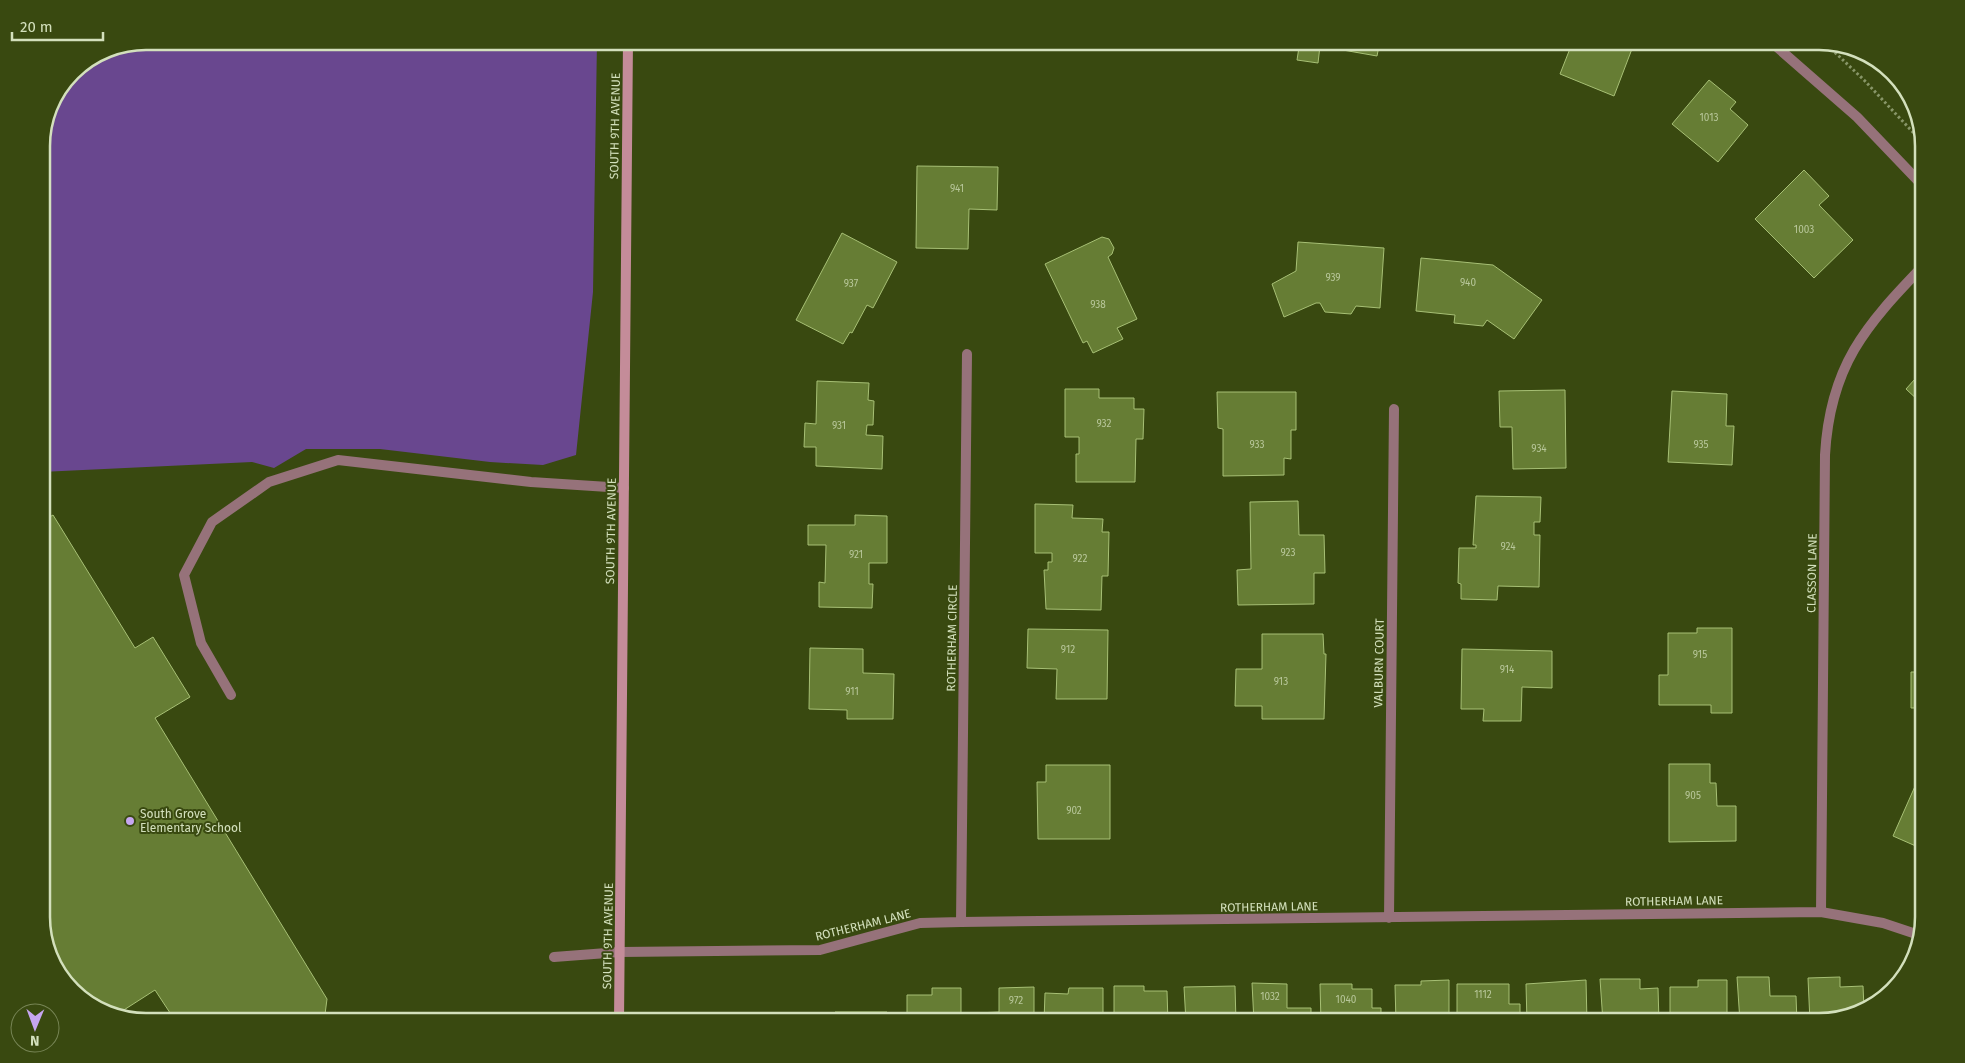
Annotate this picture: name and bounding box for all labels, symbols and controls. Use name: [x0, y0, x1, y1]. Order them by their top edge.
scale bar: [12, 10, 104, 42]
text: 20 m: [20, 18, 53, 36]
street label: SOUTH 9TH AVENUE: [607, 73, 623, 179]
house number: 1013: [1700, 112, 1718, 124]
house number: 941: [950, 183, 964, 195]
house number: 1003: [1794, 224, 1814, 236]
house number: 939: [1325, 272, 1341, 284]
house number: 940: [1460, 277, 1476, 289]
house number: 937: [844, 278, 859, 290]
house number: 938: [1090, 299, 1106, 311]
house number: 932: [1097, 418, 1111, 430]
house number: 931: [832, 420, 846, 432]
house number: 933: [1249, 439, 1265, 451]
house number: 935: [1693, 439, 1709, 451]
house number: 934: [1531, 443, 1547, 455]
street label: SOUTH 9TH AVENUE: [603, 478, 619, 584]
street label: CLASSON LANE: [1804, 533, 1820, 613]
house number: 924: [1500, 541, 1516, 553]
house number: 923: [1281, 547, 1295, 559]
house number: 921: [849, 549, 863, 561]
house number: 922: [1073, 553, 1088, 565]
street label: ROTHERHAM CIRCLE: [944, 584, 960, 692]
street label: VALBURN COURT: [1371, 617, 1387, 708]
house number: 912: [1061, 644, 1075, 656]
house number: 915: [1693, 649, 1707, 661]
house number: 914: [1500, 664, 1515, 676]
house number: 913: [1274, 676, 1288, 688]
house number: 911: [845, 686, 859, 698]
house number: 905: [1685, 790, 1701, 802]
house number: 902: [1066, 805, 1082, 817]
place label: South Grove Elementary School: [140, 807, 242, 835]
marker: South Grove Elementary School: [124, 815, 136, 827]
street label: SOUTH 9TH AVENUE: [600, 883, 616, 989]
street label: ROTHERHAM LANE: [1625, 893, 1723, 909]
street label: ROTHERHAM LANE: [1220, 899, 1318, 915]
street label: ROTHERHAM LANE: [814, 906, 912, 944]
house number: 1112: [1474, 989, 1492, 1001]
house number: 1032: [1260, 991, 1280, 1003]
house number: 1040: [1336, 994, 1357, 1006]
house number: 972: [1009, 995, 1023, 1007]
north arrow: [10, 1003, 60, 1053]
text: N: [30, 1032, 40, 1049]

